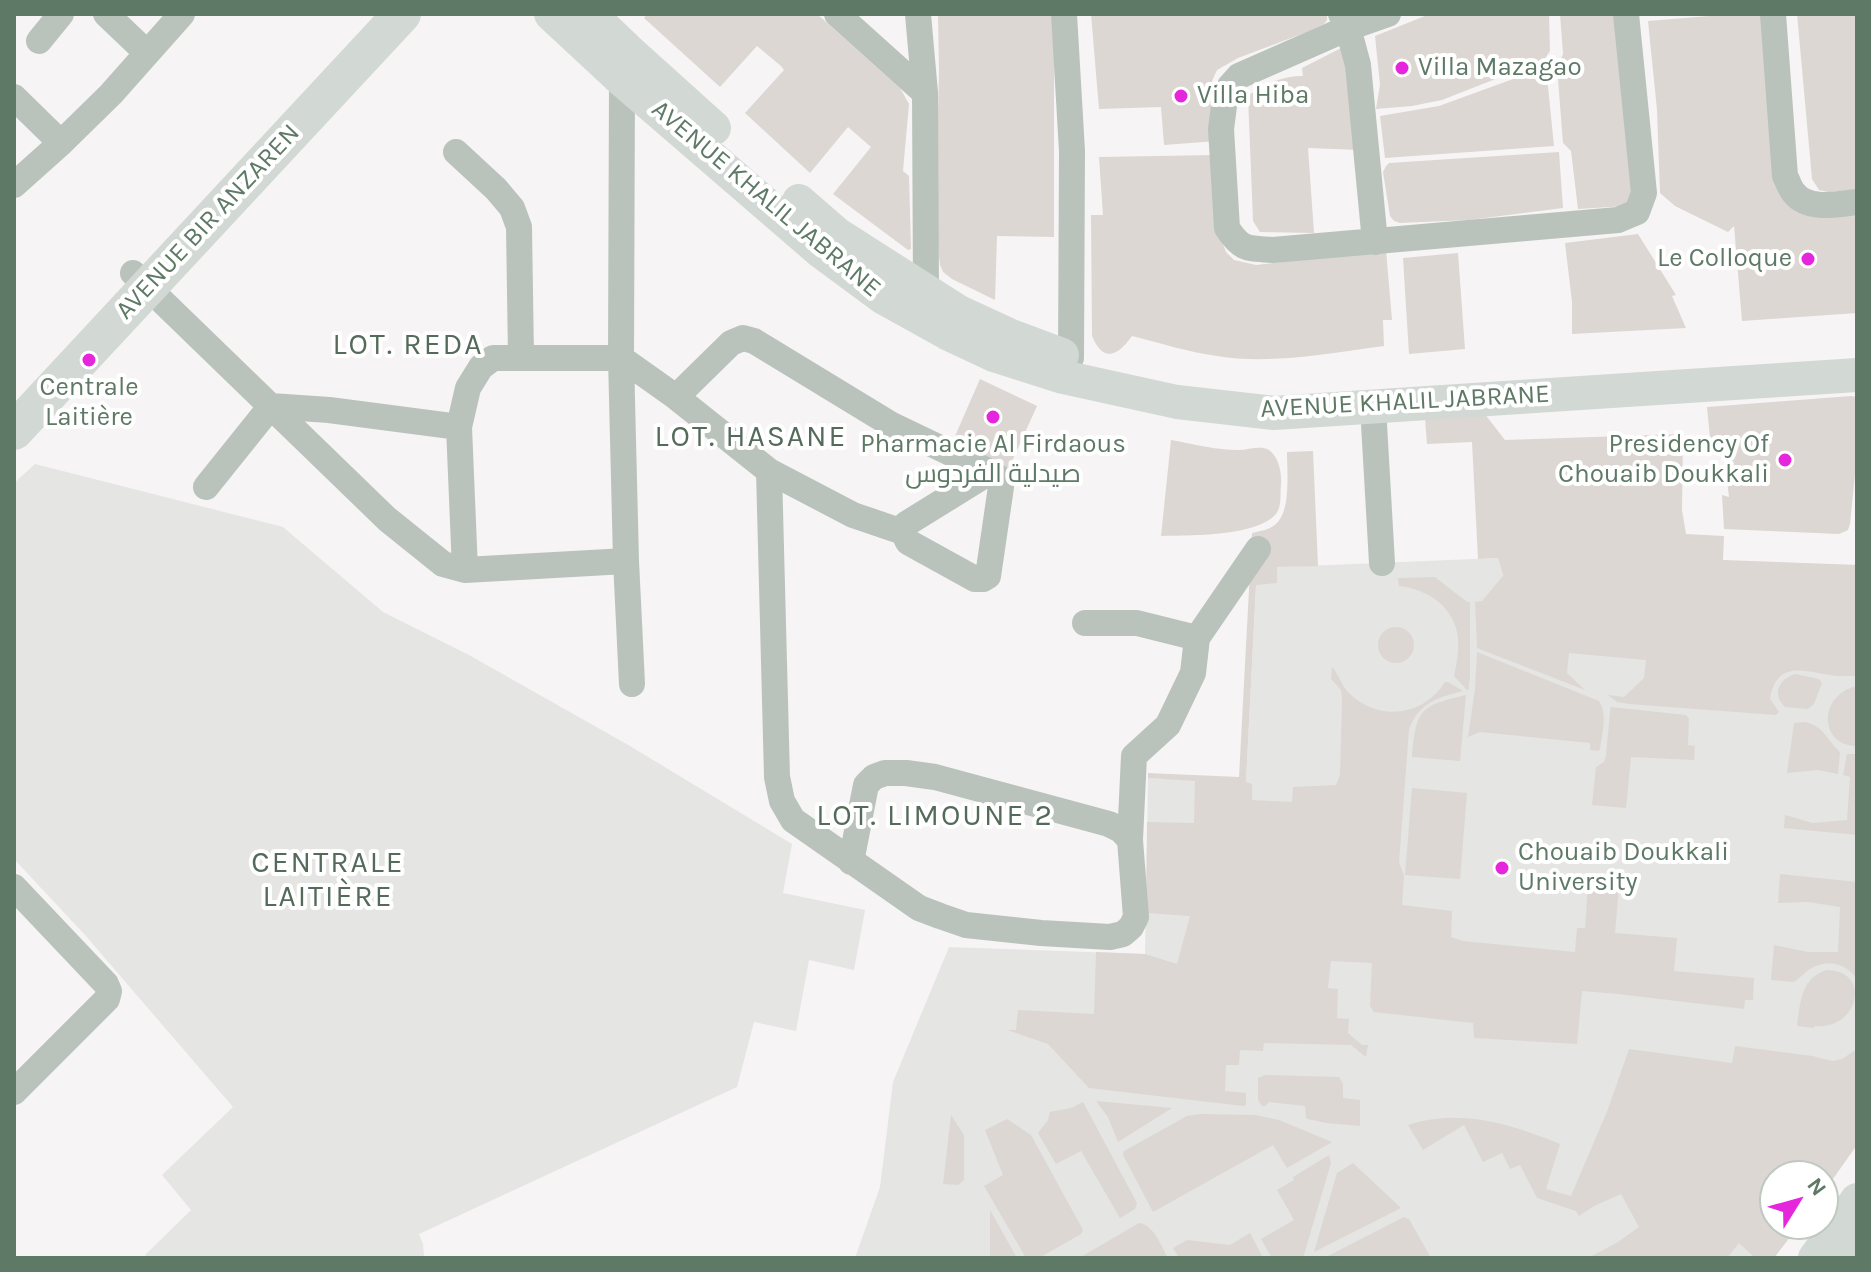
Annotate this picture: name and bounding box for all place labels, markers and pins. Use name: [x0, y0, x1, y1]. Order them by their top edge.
place label: Villa Mazagao: [1418, 52, 1582, 84]
marker: Villa Mazagao: [1393, 59, 1411, 77]
place label: Villa Hiba: [1197, 80, 1309, 112]
marker: Villa Hiba: [1172, 87, 1190, 105]
place label: Le Colloque: [1657, 243, 1792, 275]
marker: Le Colloque: [1799, 250, 1817, 268]
marker: Centrale Laitière: [80, 351, 98, 369]
place label: Centrale Laitière: [39, 372, 139, 434]
marker: Pharmacie Al Firdaous صيدلية الفردوس: [984, 408, 1002, 426]
place label: Pharmacie Al Firdaous صيدلية الفردوس: [860, 429, 1126, 490]
place label: Presidency Of Chouaib Doukkali: [1558, 429, 1769, 490]
marker: Presidency Of Chouaib Doukkali: [1776, 451, 1794, 469]
place label: Chouaib Doukkali University: [1518, 837, 1729, 898]
marker: Chouaib Doukkali University: [1493, 859, 1511, 877]

